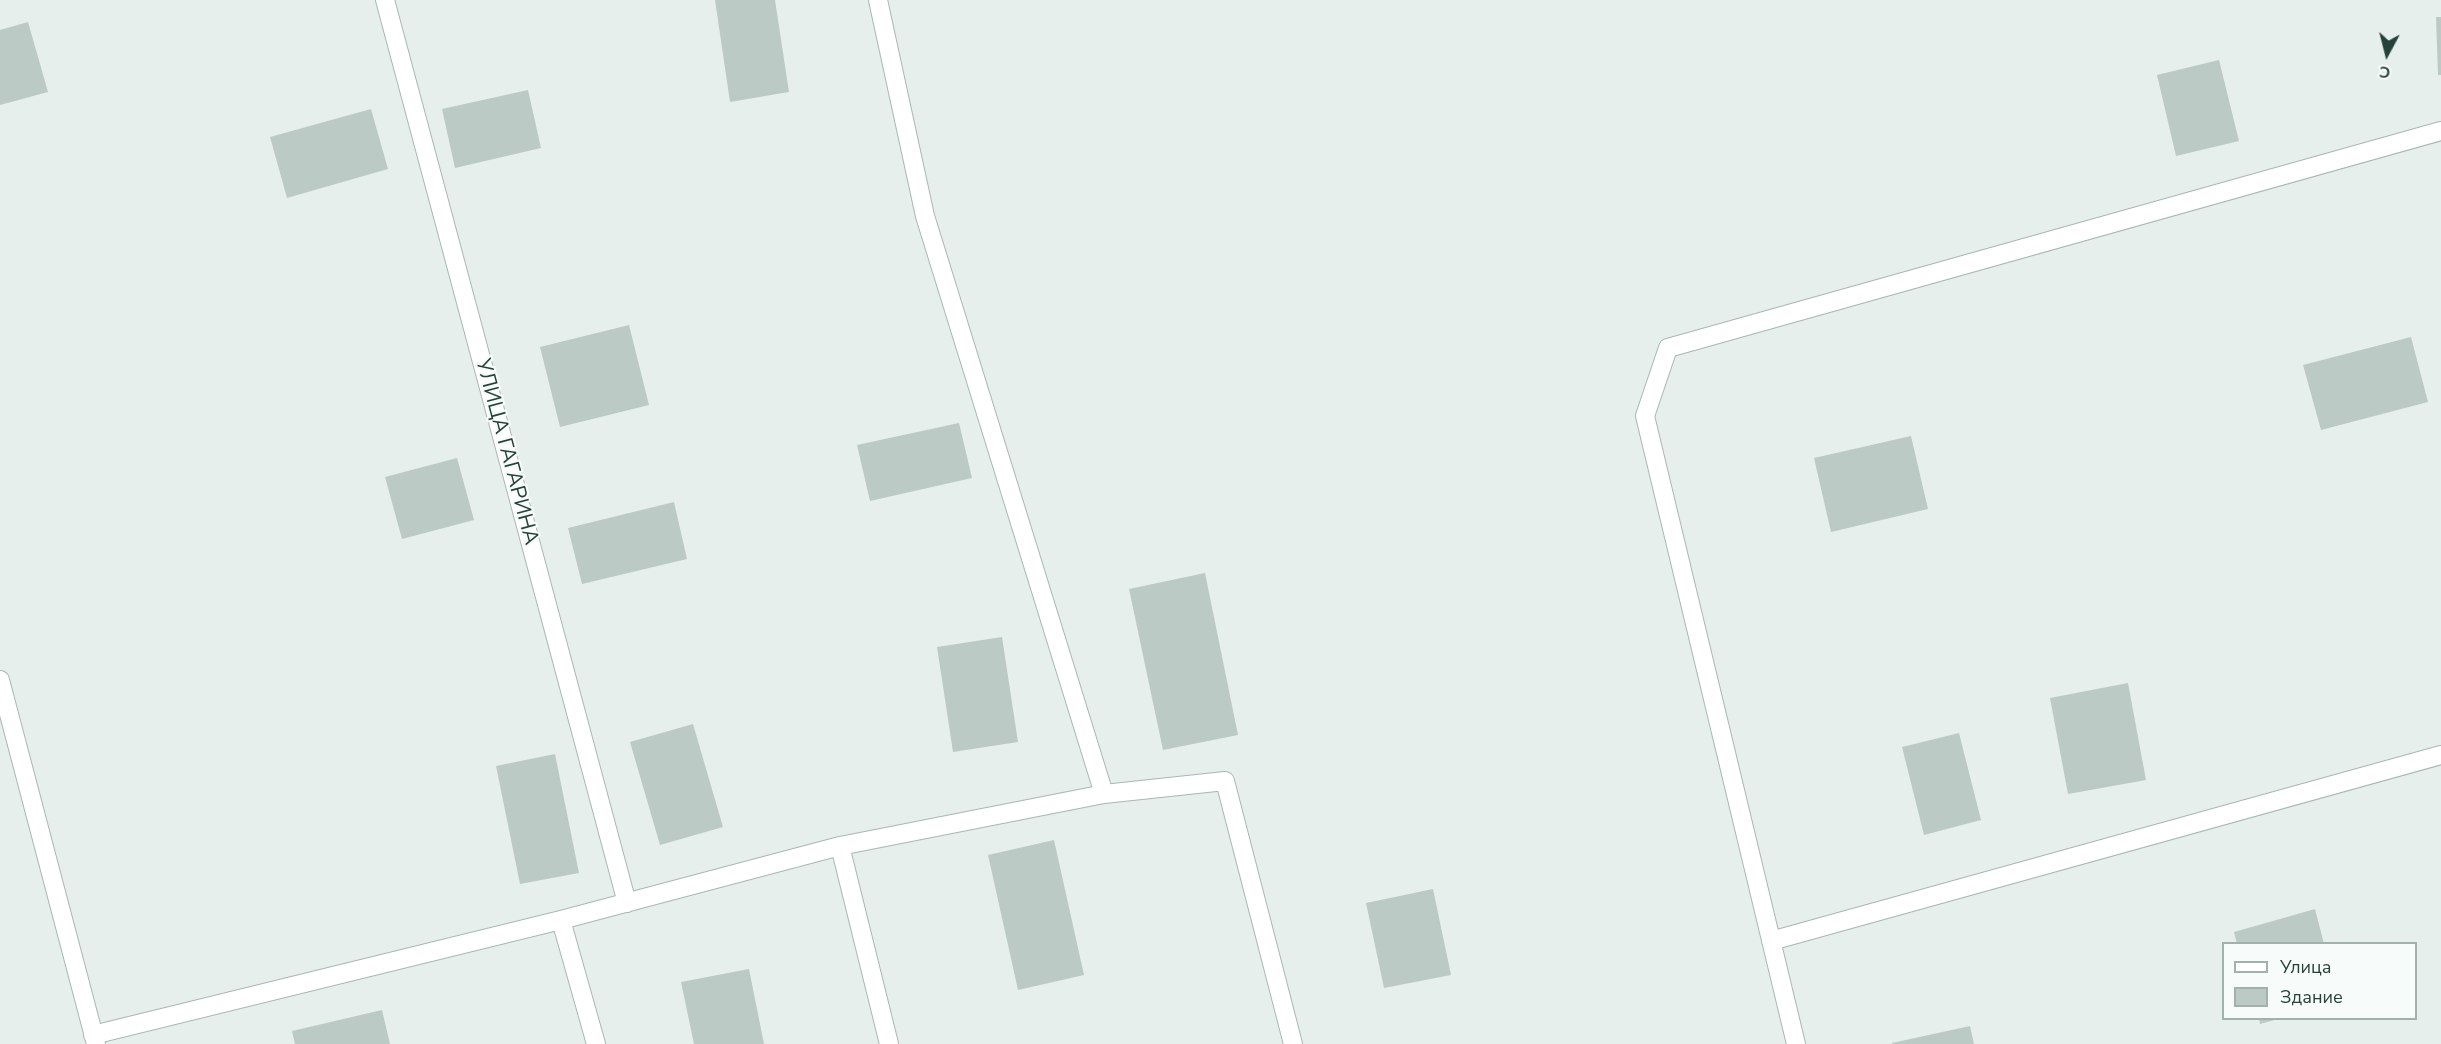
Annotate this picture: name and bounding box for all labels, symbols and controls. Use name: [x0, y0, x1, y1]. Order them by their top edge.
north arrow: [2357, 24, 2417, 84]
text: С: [2378, 60, 2392, 83]
street label: УЛИЦА ГАГАРИНА: [469, 356, 543, 548]
legend: [2222, 942, 2417, 1020]
text: Улица: [2280, 955, 2331, 979]
text: Здание: [2280, 985, 2343, 1009]

